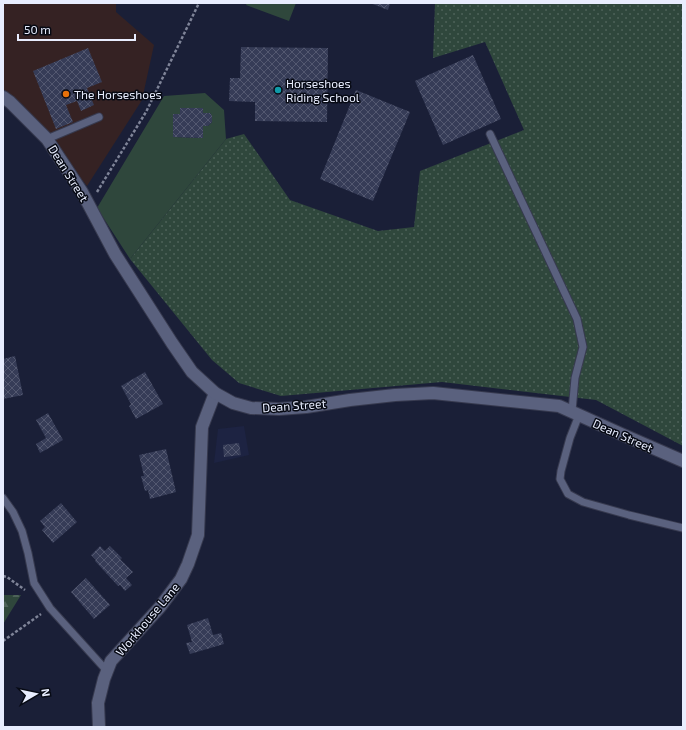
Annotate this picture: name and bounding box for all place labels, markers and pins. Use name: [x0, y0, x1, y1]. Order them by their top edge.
place label: Horseshoes Riding School: [286, 76, 360, 104]
marker: Horseshoes Riding School: [273, 85, 283, 95]
place label: The Horseshoes: [74, 87, 162, 101]
marker: The Horseshoes: [61, 89, 71, 99]

